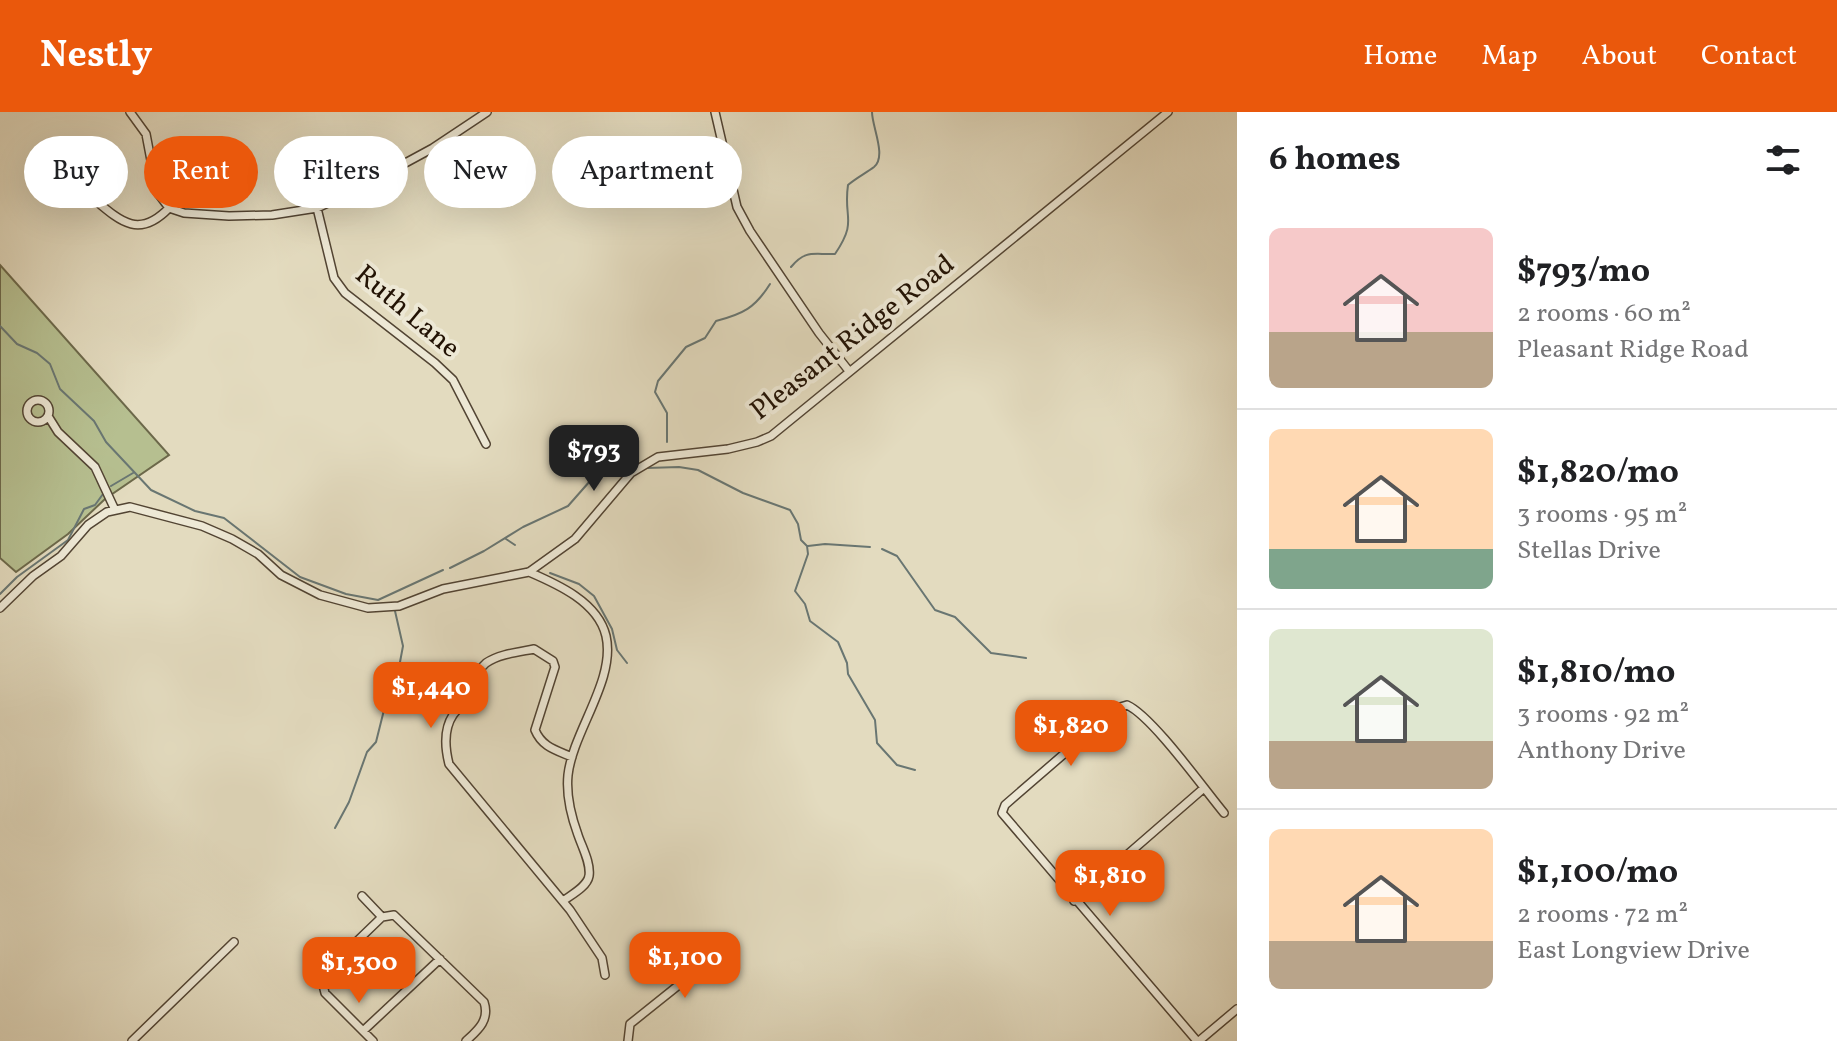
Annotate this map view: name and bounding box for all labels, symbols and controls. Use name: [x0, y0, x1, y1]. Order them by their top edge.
text: Nestly: [40, 30, 153, 83]
text: Home: [1363, 37, 1437, 76]
text: Map: [1481, 37, 1537, 76]
text: About: [1581, 37, 1657, 76]
text: Contact: [1701, 37, 1797, 76]
chip: Buy: [24, 136, 128, 208]
chip: Rent: [144, 136, 258, 208]
chip: Filters: [274, 136, 408, 208]
chip: New: [424, 136, 536, 208]
chip: Apartment: [552, 136, 742, 208]
text: 6 homes: [1269, 137, 1401, 184]
icon: filters: [1761, 138, 1805, 182]
street label: Pleasant Ridge Road: [743, 246, 963, 430]
text: $793/mo: [1517, 249, 1650, 296]
street label: Ruth Lane: [346, 256, 468, 368]
icon: home: [1333, 260, 1429, 356]
text: 2 rooms · 60 m²: [1517, 296, 1691, 332]
text: Pleasant Ridge Road: [1517, 332, 1749, 368]
pin: $793: [547, 425, 641, 493]
text: $793: [567, 433, 621, 469]
text: $1,820/mo: [1517, 450, 1679, 497]
icon: home: [1333, 461, 1429, 557]
text: 3 rooms · 95 m²: [1517, 497, 1687, 533]
text: Stellas Drive: [1517, 533, 1661, 569]
text: $1,810/mo: [1517, 650, 1675, 697]
icon: home: [1333, 661, 1429, 757]
pin: $1,440: [366, 662, 496, 730]
text: $1,440: [391, 670, 471, 706]
text: 3 rooms · 92 m²: [1517, 697, 1689, 733]
pin: $1,820: [1006, 700, 1136, 768]
text: $1,820: [1033, 708, 1109, 744]
text: Anthony Drive: [1517, 733, 1686, 769]
pin: $1,810: [1045, 850, 1175, 918]
text: $1,100/mo: [1517, 850, 1678, 897]
text: $1,810: [1073, 858, 1147, 894]
icon: home: [1333, 861, 1429, 957]
text: 2 rooms · 72 m²: [1517, 897, 1688, 933]
pin: $1,100: [620, 932, 750, 1000]
text: East Longview Drive: [1517, 933, 1750, 969]
pin: $1,300: [294, 937, 424, 1005]
text: $1,100: [647, 940, 723, 976]
text: $1,300: [320, 945, 398, 981]

